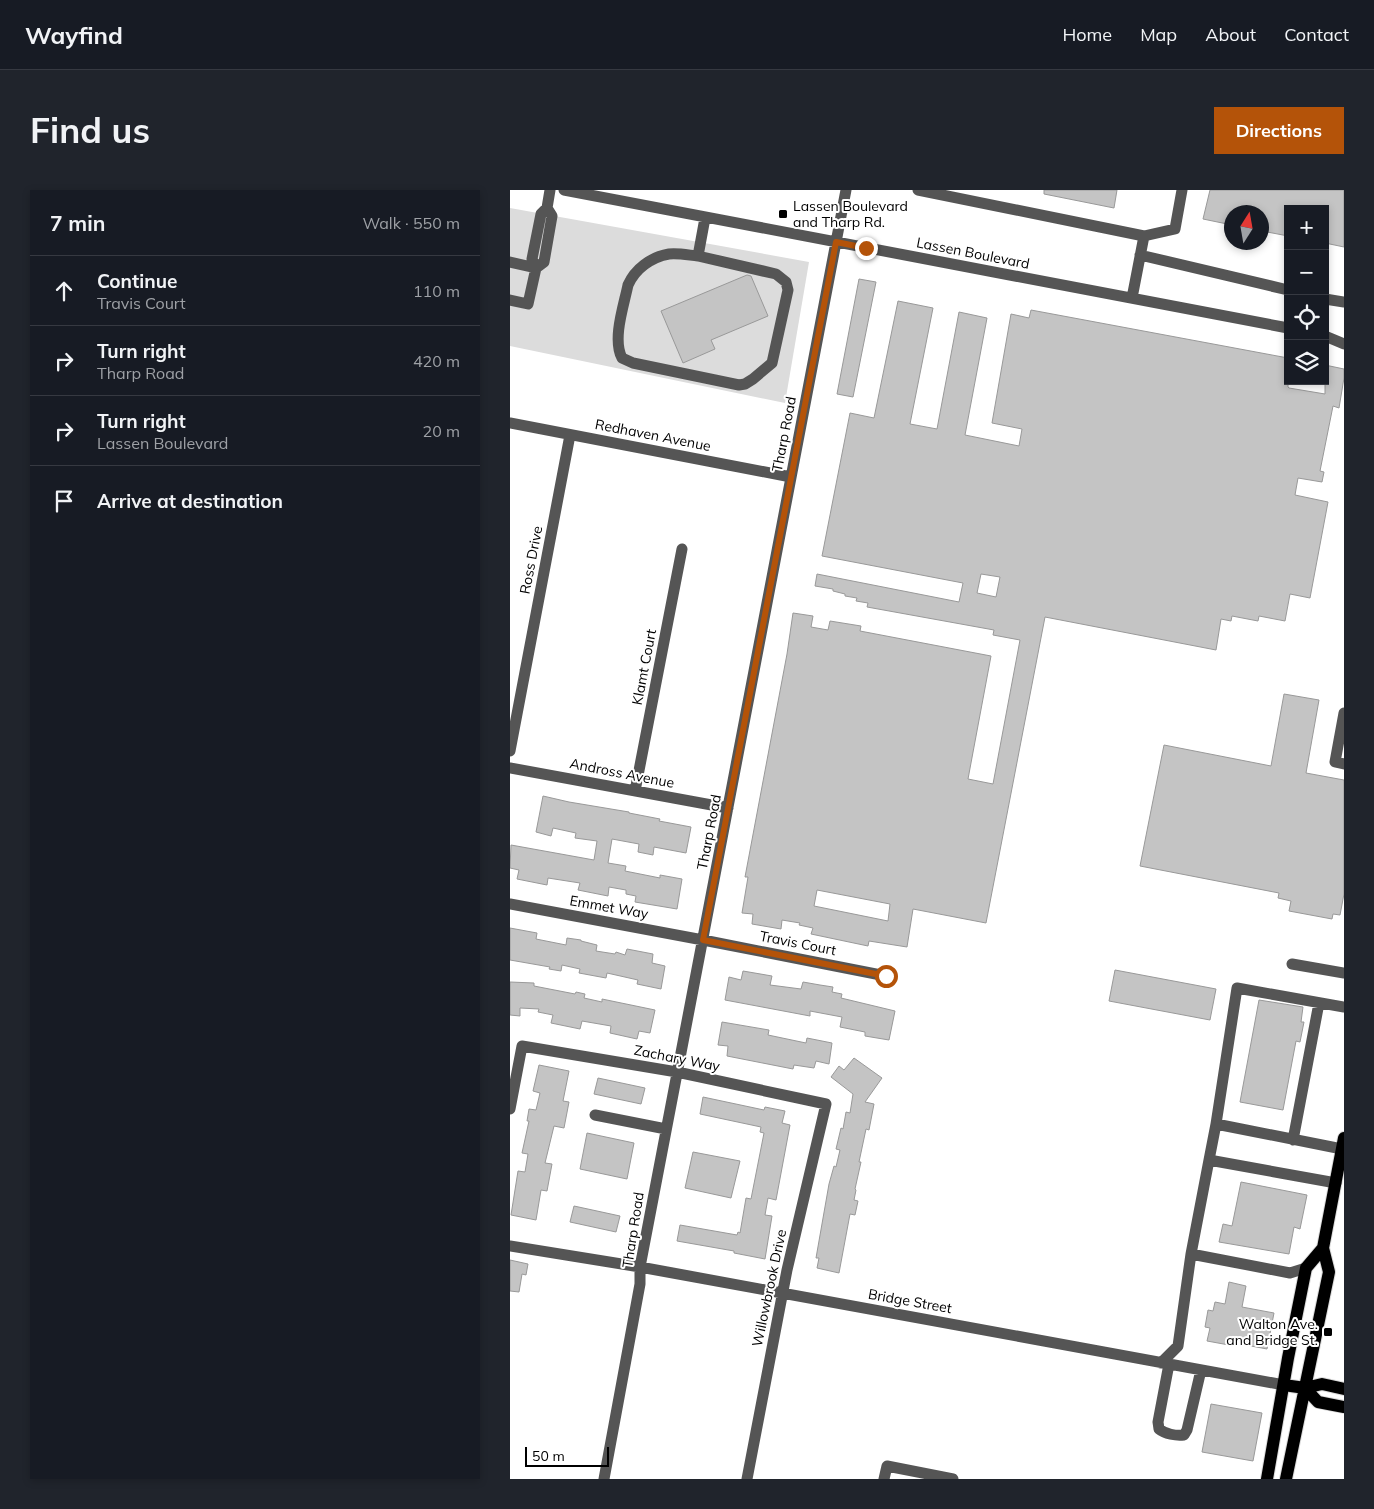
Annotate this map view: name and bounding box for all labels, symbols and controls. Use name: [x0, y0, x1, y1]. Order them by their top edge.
text: Wayfind: [25, 20, 123, 50]
text: Home: [1062, 23, 1112, 46]
text: Map: [1140, 23, 1177, 46]
text: About: [1205, 23, 1256, 46]
text: Contact: [1284, 23, 1349, 46]
button: Directions: [1214, 107, 1344, 154]
text: Find us: [30, 108, 150, 152]
place label: Lassen Boulevard and Tharp Rd.: [793, 197, 908, 231]
north arrow: [1224, 205, 1269, 250]
map controls: [1284, 205, 1329, 385]
button: +: [1284, 205, 1329, 250]
marker: Lassen Boulevard and Tharp Rd.: [777, 208, 789, 220]
text: 7 min: [50, 210, 105, 236]
text: Walk · 550 m: [362, 213, 460, 233]
street label: Lassen Boulevard: [915, 233, 1031, 273]
route end: [855, 237, 878, 260]
button: −: [1284, 250, 1329, 295]
text: Continue: [97, 269, 177, 293]
icon: ahead: [50, 277, 78, 305]
text: 110 m: [413, 281, 460, 301]
text: Travis Court: [97, 293, 186, 313]
button: locate: [1284, 295, 1329, 340]
text: Turn right: [97, 339, 186, 363]
button: layers: [1284, 340, 1329, 385]
icon: right: [50, 347, 78, 375]
text: 420 m: [413, 351, 460, 371]
text: Tharp Road: [97, 363, 184, 383]
street label: Tharp Road: [768, 395, 800, 473]
text: Turn right: [97, 409, 186, 433]
street label: Redhaven Avenue: [594, 415, 712, 455]
icon: right: [50, 417, 78, 445]
text: 20 m: [423, 421, 460, 441]
text: Lassen Boulevard: [97, 433, 228, 453]
icon: arrive: [50, 487, 78, 515]
text: Arrive at destination: [97, 489, 283, 513]
street label: Ross Drive: [516, 524, 546, 596]
street label: Klamt Court: [628, 627, 660, 706]
street label: Andross Avenue: [568, 754, 676, 792]
street label: Tharp Road: [693, 793, 725, 871]
street label: Emmet Way: [568, 891, 650, 923]
street label: Travis Court: [758, 927, 838, 959]
route start: [875, 965, 898, 988]
street label: Zachary Way: [632, 1041, 722, 1075]
street label: Tharp Road: [618, 1191, 648, 1269]
street label: Willowbrook Drive: [748, 1228, 790, 1348]
street label: Bridge Street: [867, 1285, 953, 1317]
place label: Walton Ave. and Bridge St.: [1226, 1315, 1318, 1349]
marker: Walton Ave. and Bridge St.: [1322, 1326, 1334, 1338]
scale bar: [525, 1444, 609, 1467]
text: 50 m: [532, 1447, 565, 1465]

